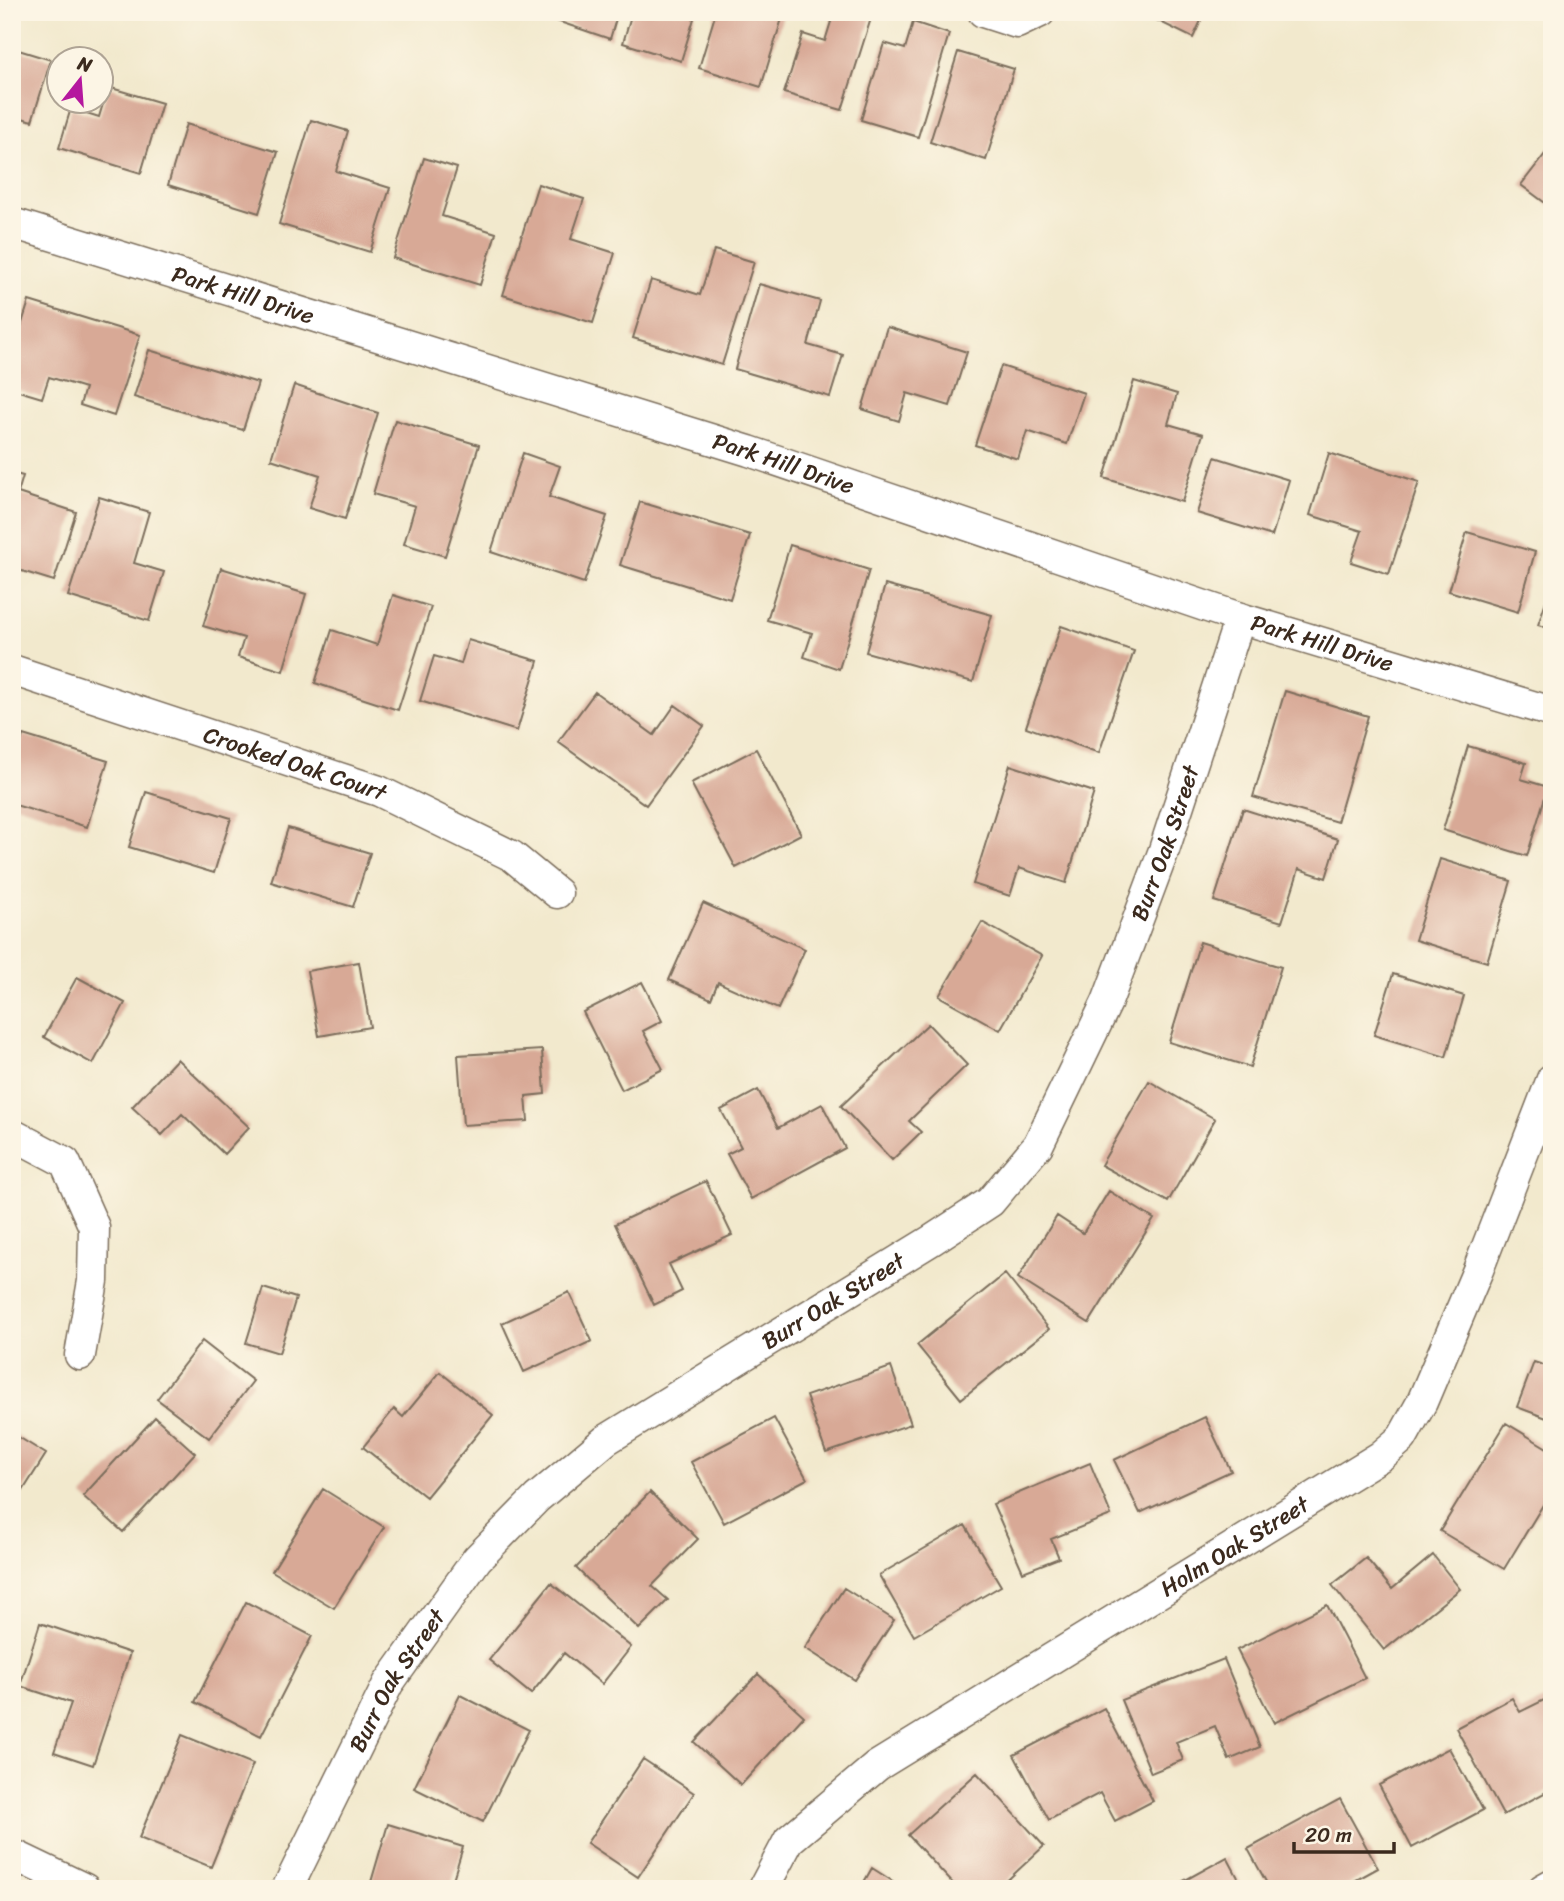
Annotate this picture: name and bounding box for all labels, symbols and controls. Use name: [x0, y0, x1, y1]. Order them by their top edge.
north arrow: [46, 46, 116, 116]
text: N: [73, 46, 97, 82]
street label: Park Hill Drive: [167, 254, 319, 336]
street label: Park Hill Drive: [707, 421, 860, 506]
street label: Park Hill Drive: [1246, 602, 1399, 684]
street label: Crooked Oak Court: [198, 715, 395, 814]
street label: Burr Oak Street: [1119, 758, 1212, 927]
street label: Burr Oak Street: [753, 1240, 915, 1361]
street label: Holm Oak Street: [1152, 1484, 1319, 1608]
street label: Burr Oak Street: [337, 1599, 458, 1759]
scale bar: [1294, 1810, 1394, 1854]
text: 20 m: [1305, 1816, 1352, 1854]

